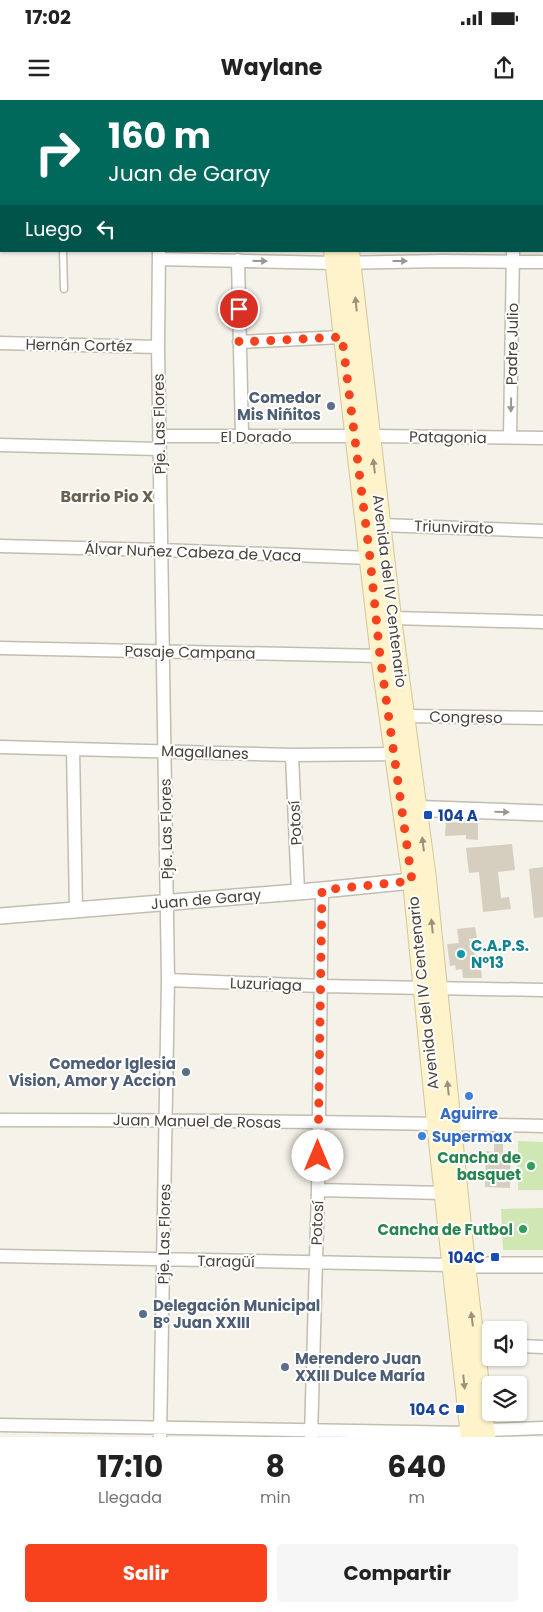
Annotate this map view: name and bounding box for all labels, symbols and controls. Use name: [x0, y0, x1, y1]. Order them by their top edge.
text: 17:02: [25, 4, 71, 31]
text: Waylane: [221, 52, 322, 83]
icon: menu: [25, 54, 53, 82]
icon: share: [490, 54, 518, 82]
text: 160 m: [108, 111, 211, 160]
icon: right: [25, 120, 90, 185]
text: Juan de Garay: [108, 158, 270, 189]
icon: left: [92, 215, 120, 243]
text: Luego: [25, 216, 82, 243]
one-way arrow: [252, 257, 268, 265]
one-way arrow: [393, 257, 409, 265]
pin: [218, 288, 260, 330]
icon: arrive: [225, 295, 253, 323]
one-way arrow: [352, 296, 360, 312]
street label: Padre Julio: [501, 303, 523, 385]
street label: Hernán Cortéz: [25, 334, 133, 356]
street label: Pje. Las Flores: [148, 373, 170, 475]
place label: Comedor Mis Niñitos: [237, 387, 322, 425]
one-way arrow: [507, 397, 515, 413]
marker: Comedor Mis Niñitos: [325, 400, 337, 412]
street label: El Dorado: [220, 426, 292, 447]
street label: Patagonia: [409, 426, 487, 448]
one-way arrow: [370, 457, 378, 473]
district label: Barrio Pio X: [60, 485, 154, 508]
street label: Avenida del IV Centenario: [368, 493, 412, 689]
street label: Triunvirato: [414, 515, 494, 539]
street label: Álvar Nuñez Cabeza de Vaca: [84, 538, 302, 566]
street label: Pasaje Campana: [124, 640, 256, 664]
street label: Congreso: [429, 706, 503, 728]
street label: Magallanes: [161, 740, 249, 764]
street label: Pje. Las Flores: [155, 778, 177, 880]
street label: Potosí: [283, 800, 307, 846]
place label: 104 A: [438, 805, 478, 826]
one-way arrow: [494, 808, 510, 816]
marker: 104 A: [422, 809, 434, 821]
one-way arrow: [418, 836, 426, 852]
street label: Juan de Garay: [150, 884, 263, 914]
street label: Avenida del IV Centenario: [402, 895, 444, 1091]
one-way arrow: [427, 918, 435, 934]
place label: C.A.P.S. Nº13: [471, 935, 529, 973]
marker: C.A.P.S. Nº13: [455, 948, 467, 960]
street label: Luzuriaga: [230, 972, 302, 996]
place label: Comedor Iglesia Vision, Amor y Accion: [9, 1053, 176, 1091]
marker: Comedor Iglesia Vision, Amor y Accion: [180, 1066, 192, 1078]
one-way arrow: [444, 1079, 452, 1095]
marker: Aguirre: [463, 1090, 475, 1102]
place label: Aguirre: [440, 1103, 498, 1124]
street label: Juan Manuel de Rosas: [113, 1109, 282, 1133]
place label: Supermax: [432, 1126, 512, 1147]
position arrow: [291, 1129, 343, 1181]
marker: Supermax: [416, 1130, 428, 1142]
place label: Cancha de basquet: [437, 1147, 521, 1185]
marker: Cancha de basquet: [525, 1160, 537, 1172]
street label: Pje. Las Flores: [153, 1183, 175, 1285]
street label: Potosí: [306, 1200, 328, 1246]
place label: Cancha de Futbol: [378, 1219, 513, 1240]
marker: Cancha de Futbol: [517, 1223, 529, 1235]
place label: 104C: [448, 1247, 485, 1268]
street label: Taragüí: [197, 1250, 255, 1272]
marker: 104C: [489, 1251, 501, 1263]
place label: Delegación Municipal Bº Juan XXIII: [153, 1295, 320, 1333]
marker: Delegación Municipal Bº Juan XXIII: [137, 1308, 149, 1320]
one-way arrow: [468, 1311, 476, 1327]
map controls: [482, 1321, 527, 1421]
button: sound: [482, 1321, 527, 1366]
place label: Merendero Juan XXIII Dulce María: [295, 1348, 425, 1386]
marker: Merendero Juan XXIII Dulce María: [279, 1361, 291, 1373]
one-way arrow: [460, 1374, 468, 1390]
button: layers: [482, 1376, 527, 1421]
place label: 104 C: [410, 1399, 450, 1420]
marker: 104 C: [454, 1403, 466, 1415]
text: 17:10: [97, 1445, 163, 1488]
text: 8: [266, 1445, 285, 1488]
text: 640: [387, 1445, 446, 1488]
text: Llegada: [98, 1486, 162, 1509]
text: min: [260, 1486, 291, 1509]
text: m: [409, 1486, 425, 1509]
button: Salir: [25, 1544, 267, 1602]
button: Compartir: [277, 1544, 518, 1602]

